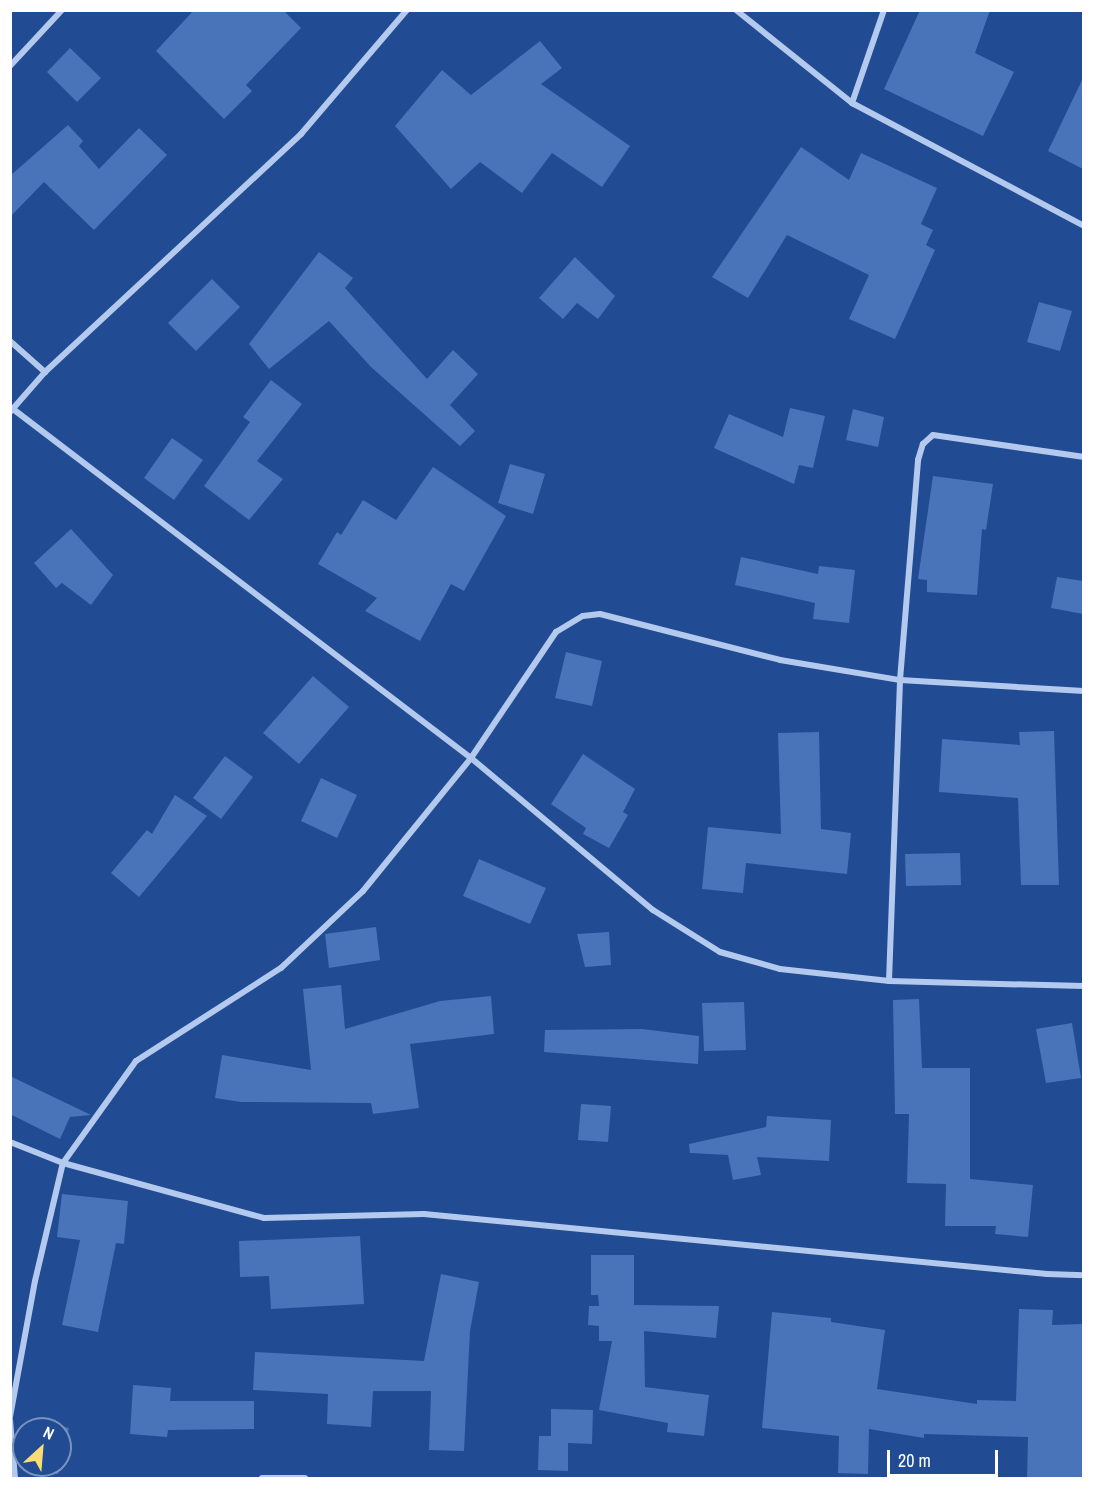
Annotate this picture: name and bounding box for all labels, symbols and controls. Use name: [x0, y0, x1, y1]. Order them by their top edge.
north arrow: [12, 1417, 72, 1477]
text: N: [40, 1421, 58, 1445]
scale bar: [890, 1438, 1001, 1476]
text: 20 m: [898, 1448, 931, 1473]

